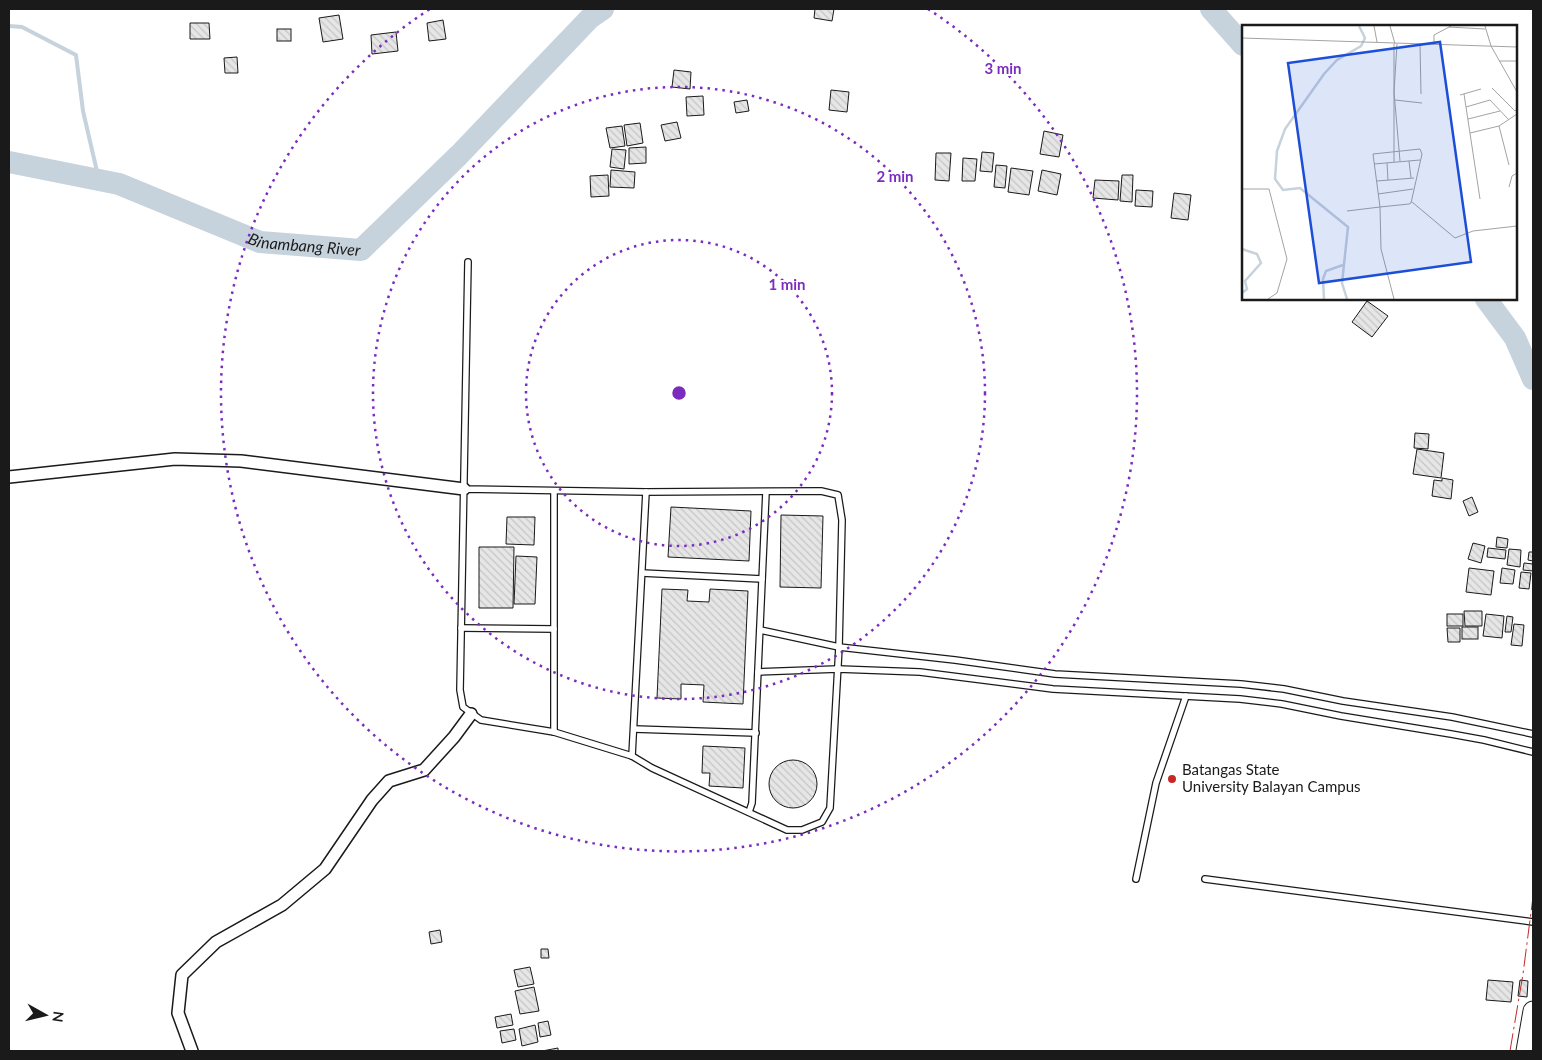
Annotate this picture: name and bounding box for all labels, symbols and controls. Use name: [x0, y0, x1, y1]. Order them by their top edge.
inset map: [1242, 25, 1517, 300]
text: 3 min: [984, 59, 1022, 77]
text: 2 min: [876, 167, 914, 185]
water label: Binambang River: [246, 228, 362, 259]
text: 1 min: [768, 275, 806, 293]
centre of rings: [670, 384, 688, 402]
place label: Batangas State University Balayan Campus: [1182, 760, 1361, 795]
marker: Batangas State University Balayan Campus: [1166, 773, 1178, 785]
north arrow: [20, 990, 70, 1040]
text: N: [49, 1010, 68, 1023]

